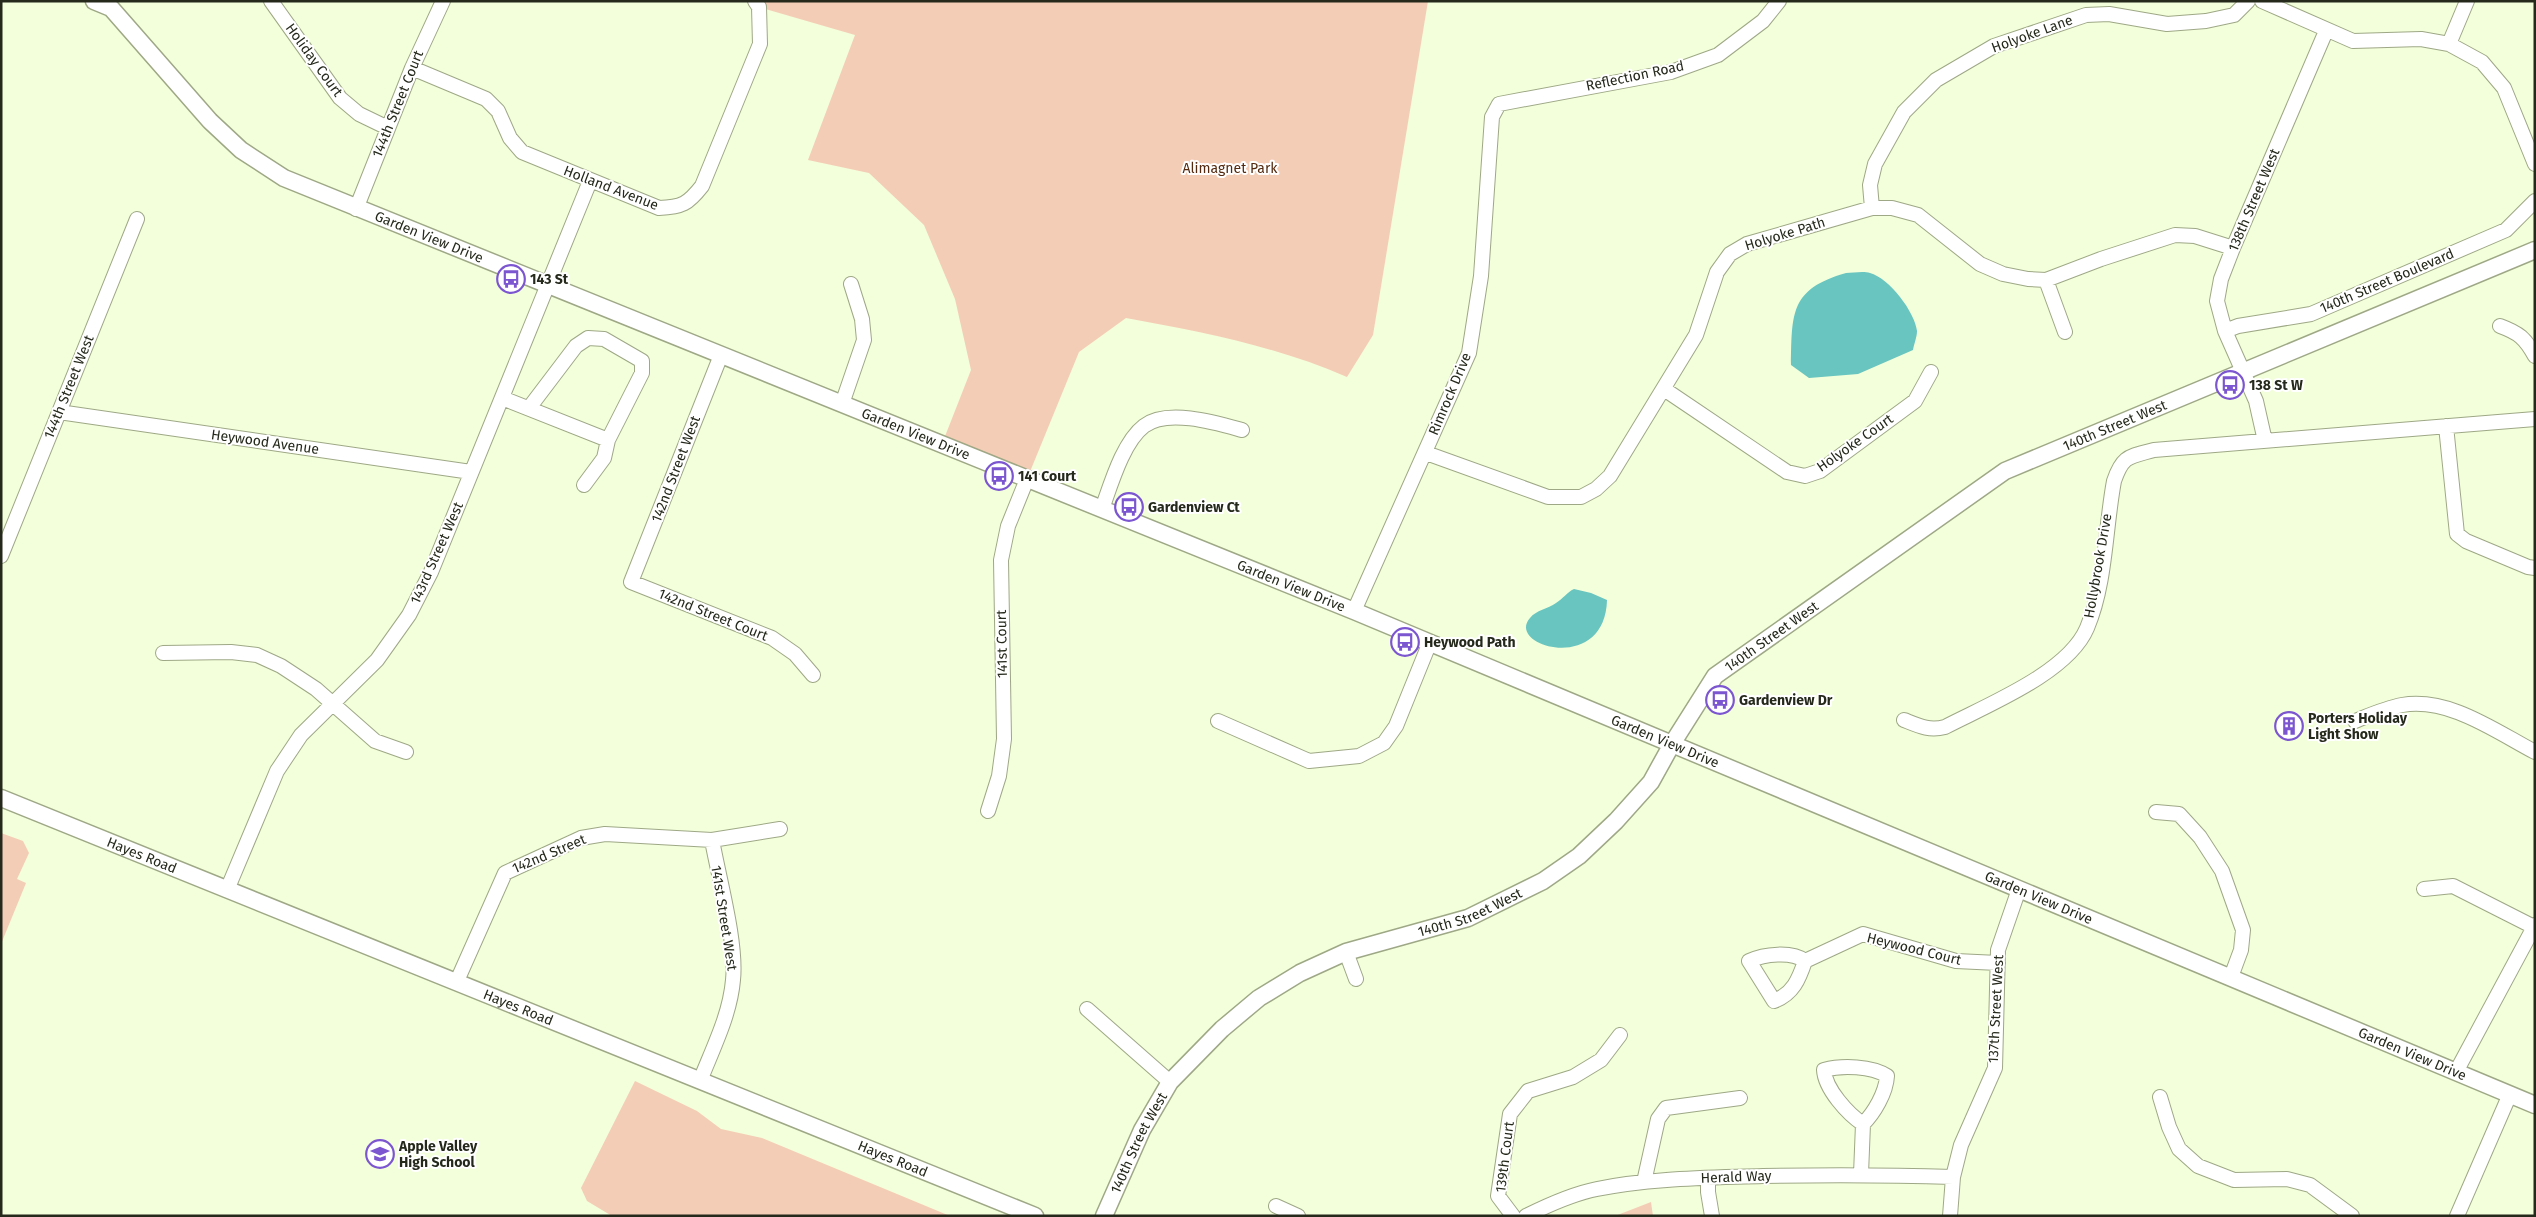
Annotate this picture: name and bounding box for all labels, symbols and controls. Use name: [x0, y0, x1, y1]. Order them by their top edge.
street label: Holyoke Lane: [1989, 11, 2075, 57]
street label: Holiday Court: [282, 20, 347, 101]
street label: 144th Street Court: [369, 47, 428, 160]
street label: Reflection Road: [1584, 57, 1686, 95]
street label: 138th Street West: [2225, 145, 2284, 254]
park label: Alimagnet Park: [1183, 160, 1278, 177]
street label: Holland Avenue: [561, 162, 661, 214]
street label: Garden View Drive: [372, 207, 486, 266]
street label: Holyoke Path: [1743, 214, 1827, 254]
street label: 140th Street Boulevard: [2317, 245, 2457, 317]
bus stop icon: 143 St: [496, 264, 526, 294]
place label: 143 St: [530, 271, 569, 288]
street label: 144th Street West: [40, 332, 98, 441]
street label: Rimrock Drive: [1425, 350, 1475, 438]
bus stop icon: 138 St W: [2215, 370, 2245, 400]
place label: 138 St W: [2249, 377, 2303, 394]
street label: 140th Street West: [2060, 396, 2170, 454]
street label: Garden View Drive: [859, 404, 973, 463]
street label: Holyoke Court: [1814, 410, 1897, 476]
street label: 142nd Street West: [648, 412, 704, 525]
street label: Heywood Avenue: [210, 426, 320, 458]
bus stop icon: 141 Court: [984, 461, 1014, 491]
place label: 141 Court: [1018, 468, 1077, 485]
bus stop icon: Gardenview Ct: [1114, 492, 1144, 522]
street label: 143rd Street West: [407, 499, 467, 607]
place label: Gardenview Ct: [1148, 499, 1240, 516]
street label: Hollybrook Drive: [2080, 512, 2116, 620]
street label: Garden View Drive: [1235, 556, 1348, 615]
street label: 142nd Street Court: [656, 585, 771, 645]
street label: 140th Street West: [1721, 597, 1822, 675]
street label: 141st Court: [993, 609, 1011, 678]
bus stop icon: Heywood Path: [1390, 627, 1420, 657]
place label: Heywood Path: [1424, 634, 1516, 651]
bus stop icon: Gardenview Dr: [1705, 685, 1735, 715]
place label: Gardenview Dr: [1739, 692, 1833, 709]
place label: Porters Holiday Light Show: [2308, 710, 2408, 743]
street label: Garden View Drive: [1609, 711, 1722, 771]
building icon: Porters Holiday Light Show: [2274, 711, 2304, 741]
street label: 142nd Street: [510, 830, 589, 877]
street label: Hayes Road: [104, 833, 179, 877]
street label: 141st Street West: [707, 864, 741, 973]
street label: Garden View Drive: [1982, 867, 2095, 928]
street label: 140th Street West: [1416, 884, 1526, 940]
street label: Heywood Court: [1865, 929, 1964, 969]
street label: 137th Street West: [1985, 953, 2007, 1064]
street label: Hayes Road: [481, 985, 556, 1029]
street label: Garden View Drive: [2356, 1024, 2469, 1084]
street label: 140th Street West: [1107, 1088, 1171, 1196]
street label: 139th Court: [1492, 1120, 1518, 1194]
street label: Hayes Road: [855, 1137, 930, 1180]
place label: Apple Valley High School: [398, 1138, 478, 1171]
school or university icon: Apple Valley High School: [365, 1139, 395, 1169]
street label: Herald Way: [1700, 1167, 1772, 1187]

